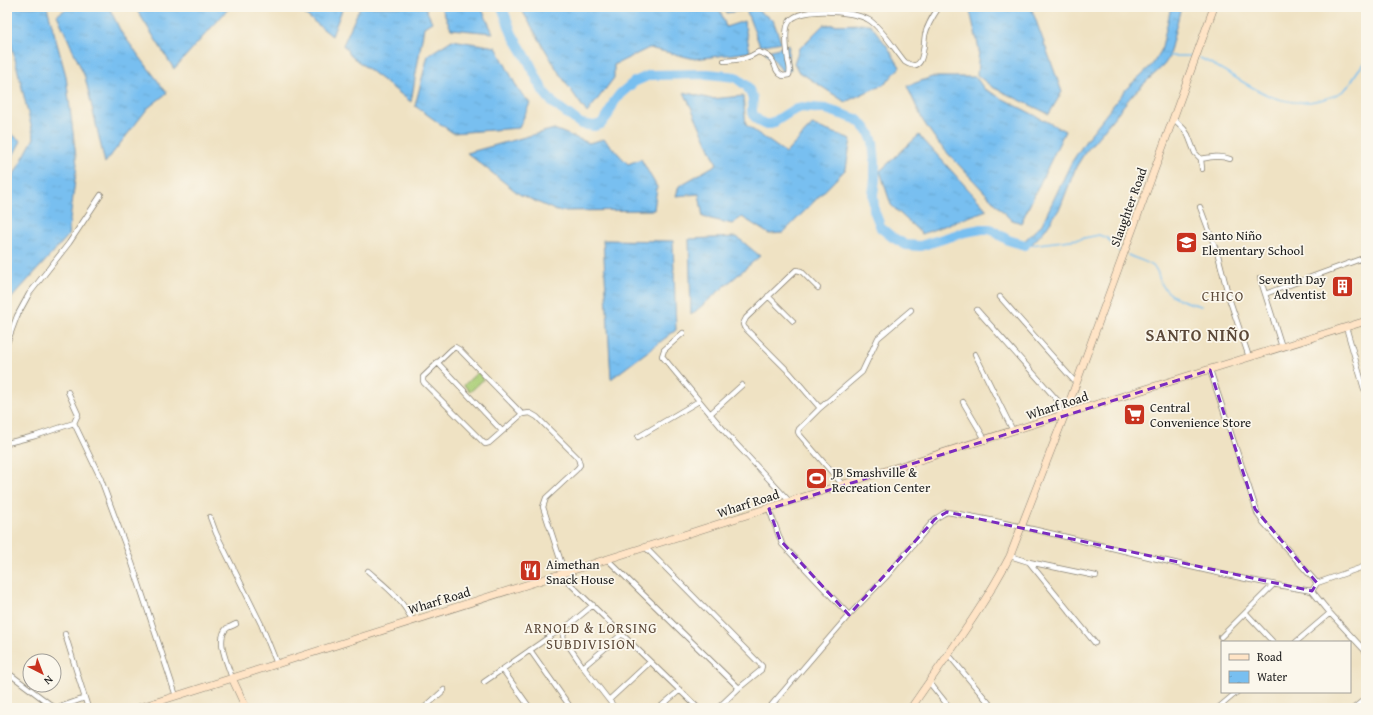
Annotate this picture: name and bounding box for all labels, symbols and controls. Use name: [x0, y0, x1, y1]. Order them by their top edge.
street label: Slaughter Road: [1105, 165, 1152, 249]
place label: Santo Niño Elementary School: [1202, 226, 1304, 260]
school or university icon: Santo Niño Elementary School: [1174, 229, 1200, 255]
place label: Seventh Day Adventist: [1259, 270, 1327, 304]
building icon: Seventh Day Adventist: [1329, 273, 1355, 299]
district label: CHICO: [1202, 286, 1244, 306]
district label: SANTO NIÑO: [1146, 322, 1250, 347]
street label: Wharf Road: [1024, 387, 1091, 424]
place label: Central Convenience Store: [1150, 398, 1251, 432]
supermarket icon: Central Convenience Store: [1121, 401, 1147, 427]
place label: JB Smashville & Recreation Center: [830, 463, 931, 497]
sports icon: JB Smashville & Recreation Center: [804, 466, 830, 492]
street label: Wharf Road: [715, 485, 782, 522]
place label: Aimethan Snack House: [546, 555, 614, 589]
restaurant icon: Aimethan Snack House: [517, 558, 543, 584]
street label: Wharf Road: [406, 582, 473, 619]
district label: ARNOLD & LORSING SUBDIVISION: [524, 618, 658, 654]
legend: [1221, 641, 1351, 693]
text: Road: [1257, 648, 1283, 665]
north arrow: [22, 653, 62, 693]
text: Water: [1257, 668, 1287, 685]
text: N: [40, 672, 57, 689]

